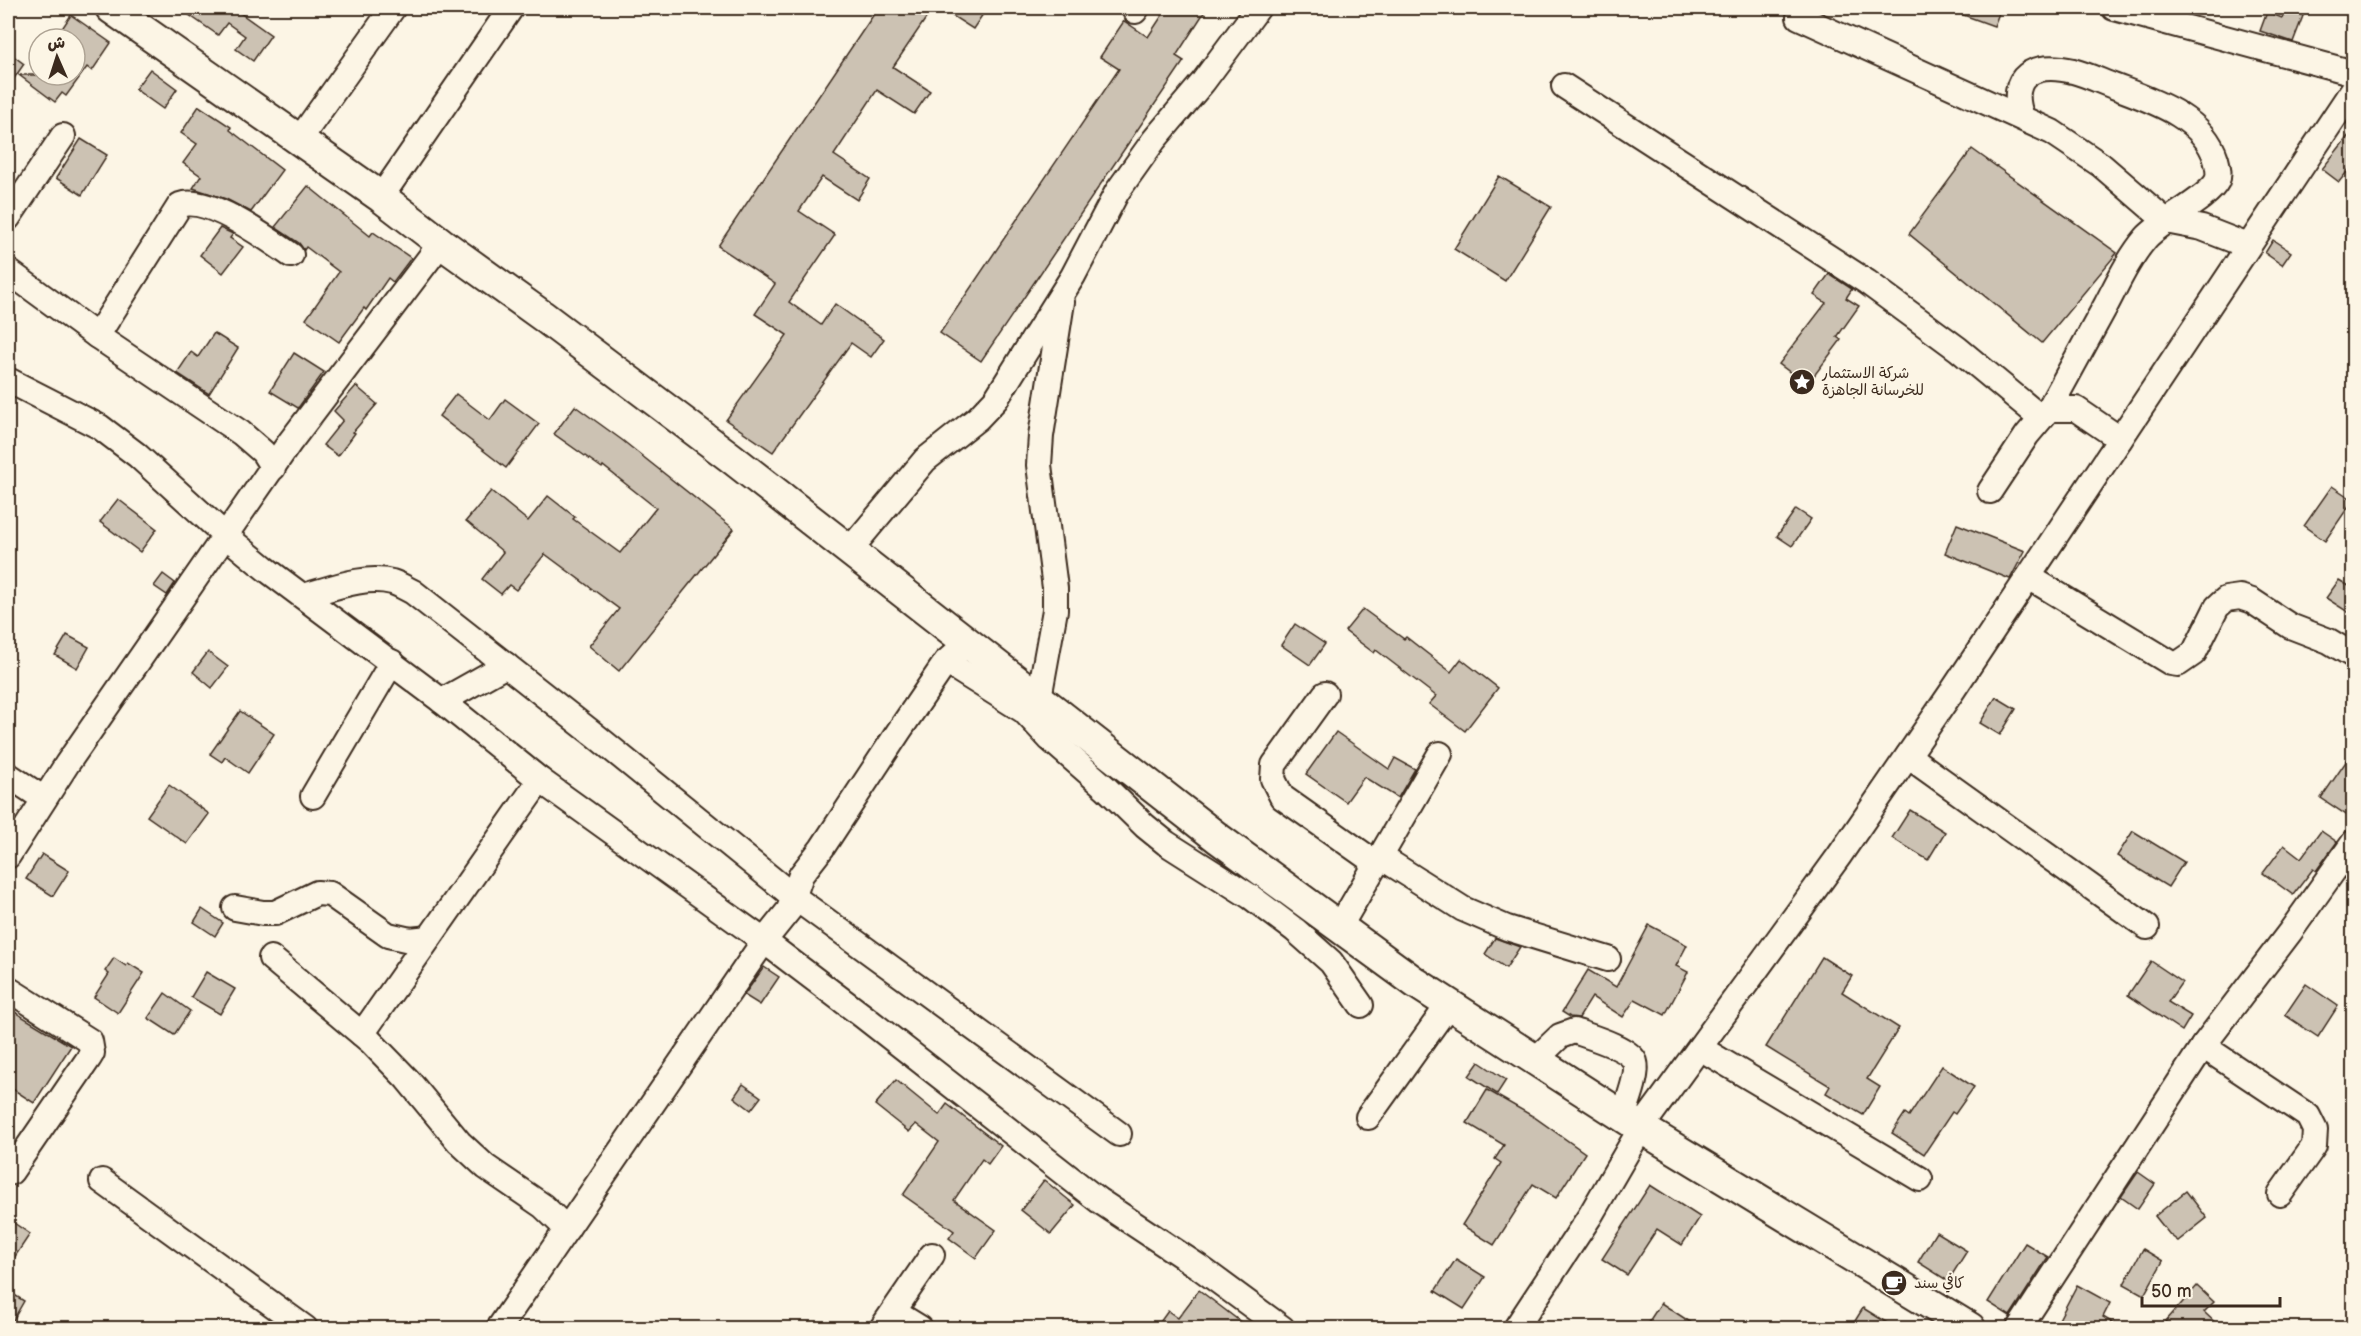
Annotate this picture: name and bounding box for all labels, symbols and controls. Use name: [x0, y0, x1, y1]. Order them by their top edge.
north arrow: [27, 27, 87, 87]
text: ش: [47, 34, 66, 53]
place label: شركة الاستثمار للخرسانة الجاهزة: [1821, 364, 1924, 400]
place icon: شركة الاستثمار للخرسانة الجاهزة: [1787, 367, 1817, 397]
cafe icon: كافي سند: [1879, 1268, 1909, 1298]
scale bar: [2142, 1270, 2280, 1308]
place label: كافي سند: [1914, 1273, 1964, 1293]
text: 50 m: [2151, 1281, 2192, 1302]

